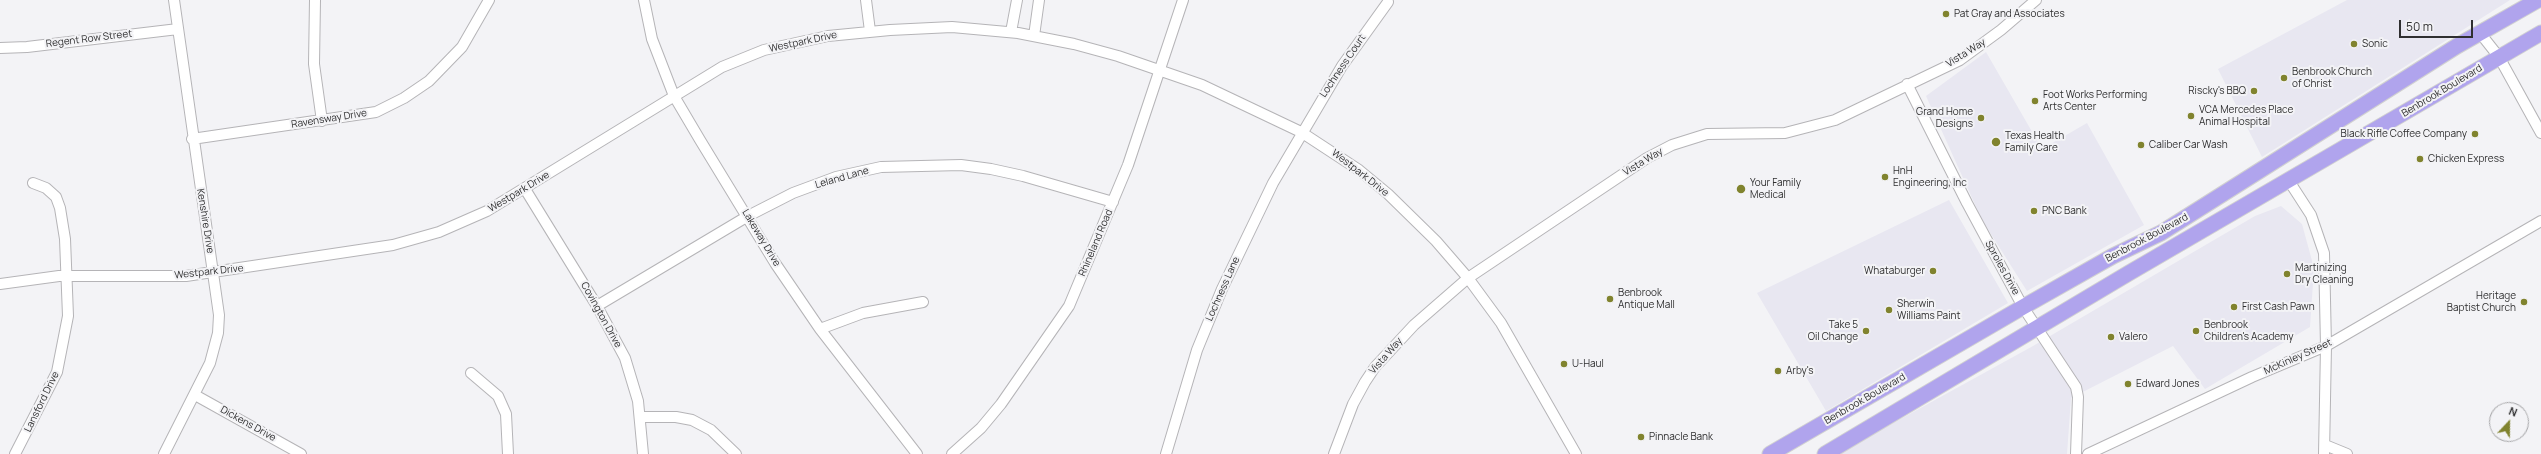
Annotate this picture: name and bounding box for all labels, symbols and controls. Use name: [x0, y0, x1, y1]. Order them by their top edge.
place label: Pat Gray and Associates: [1954, 8, 2065, 20]
marker: Pat Gray and Associates: [1941, 9, 1951, 19]
scale bar: [2401, 12, 2475, 38]
text: 50 m: [2406, 18, 2433, 35]
street label: Regent Row Street: [45, 28, 133, 50]
street label: Westpark Drive: [768, 29, 838, 55]
street label: Lochness Court: [1318, 32, 1368, 100]
street label: Vista Way: [1944, 36, 1988, 70]
place label: Sonic: [2362, 38, 2388, 50]
marker: Sonic: [2349, 39, 2359, 49]
street label: Benbrook Boulevard: [2400, 62, 2484, 120]
place label: Benbrook Church of Christ: [2292, 66, 2372, 90]
marker: Benbrook Church of Christ: [2279, 73, 2289, 83]
place label: Riscky's BBQ: [2188, 85, 2246, 97]
marker: Riscky's BBQ: [2249, 86, 2259, 96]
place label: Foot Works Performing Arts Center: [2043, 89, 2147, 112]
marker: Foot Works Performing Arts Center: [2030, 96, 2040, 106]
place label: VCA Mercedes Place Animal Hospital: [2199, 104, 2293, 128]
place label: Grand Home Designs: [1916, 106, 1973, 130]
street label: Ravensway Drive: [290, 107, 368, 131]
marker: VCA Mercedes Place Animal Hospital: [2186, 111, 2196, 121]
marker: Grand Home Designs: [1976, 113, 1986, 123]
place label: Black Rifle Coffee Company: [2341, 128, 2467, 140]
marker: Black Rifle Coffee Company: [2470, 129, 2480, 139]
place label: Texas Health Family Care: [2005, 130, 2064, 154]
marker: Texas Health Family Care: [1990, 136, 2002, 148]
place label: Caliber Car Wash: [2149, 139, 2228, 151]
marker: Caliber Car Wash: [2136, 140, 2146, 150]
street label: Vista Way: [1621, 145, 1665, 179]
street label: Westpark Drive: [1329, 147, 1391, 199]
place label: Chicken Express: [2428, 153, 2504, 165]
marker: Chicken Express: [2415, 154, 2425, 164]
street label: Leland Lane: [814, 165, 870, 191]
place label: HnH Engineering, Inc: [1893, 165, 1967, 188]
street label: Westpark Drive: [486, 169, 552, 215]
marker: HnH Engineering, Inc: [1880, 172, 1890, 182]
place label: Your Family Medical: [1750, 177, 1801, 200]
marker: Your Family Medical: [1735, 183, 1747, 195]
street label: Kenshire Drive: [194, 188, 216, 254]
place label: PNC Bank: [2042, 205, 2087, 217]
marker: PNC Bank: [2029, 206, 2039, 216]
street label: Lakeway Drive: [739, 207, 783, 269]
street label: Rhineland Road: [1076, 208, 1116, 278]
street label: Benbrook Boulevard: [2104, 211, 2190, 265]
street label: Sproles Drive: [1982, 239, 2022, 297]
street label: Lochness Lane: [1203, 255, 1243, 323]
street label: Westpark Drive: [174, 262, 244, 282]
place label: Martinizing Dry Cleaning: [2295, 262, 2353, 286]
place label: Whataburger: [1864, 265, 1925, 277]
marker: Whataburger: [1928, 266, 1938, 276]
marker: Martinizing Dry Cleaning: [2282, 269, 2292, 279]
street label: Covington Drive: [578, 280, 624, 350]
place label: Benbrook Antique Mall: [1618, 287, 1675, 310]
place label: Heritage Baptist Church: [2447, 290, 2516, 314]
marker: Benbrook Antique Mall: [1605, 294, 1615, 304]
marker: Heritage Baptist Church: [2519, 297, 2529, 307]
place label: Sherwin Williams Paint: [1897, 298, 1960, 322]
place label: First Cash Pawn: [2242, 301, 2315, 313]
marker: First Cash Pawn: [2229, 302, 2239, 312]
marker: Sherwin Williams Paint: [1884, 305, 1894, 315]
place label: Take 5 Oil Change: [1808, 319, 1858, 342]
place label: Benbrook Children's Academy: [2204, 319, 2294, 342]
marker: Take 5 Oil Change: [1861, 326, 1871, 336]
marker: Benbrook Children's Academy: [2191, 326, 2201, 336]
place label: Valero: [2119, 331, 2148, 343]
marker: Valero: [2106, 332, 2116, 342]
street label: Vista Way: [1367, 335, 1405, 377]
street label: McKinley Street: [2262, 337, 2334, 377]
place label: U-Haul: [1572, 358, 1604, 370]
marker: U-Haul: [1559, 359, 1569, 369]
place label: Arby's: [1786, 365, 1813, 377]
marker: Arby's: [1773, 366, 1783, 376]
street label: Lansford Drive: [22, 370, 62, 434]
street label: Benbrook Boulevard: [1822, 371, 1908, 427]
place label: Edward Jones: [2136, 378, 2200, 390]
marker: Edward Jones: [2123, 379, 2133, 389]
north arrow: [2489, 402, 2529, 442]
text: N: [2507, 403, 2520, 420]
street label: Dickens Drive: [218, 404, 278, 444]
place label: Pinnacle Bank: [1649, 431, 1713, 443]
marker: Pinnacle Bank: [1636, 432, 1646, 442]

